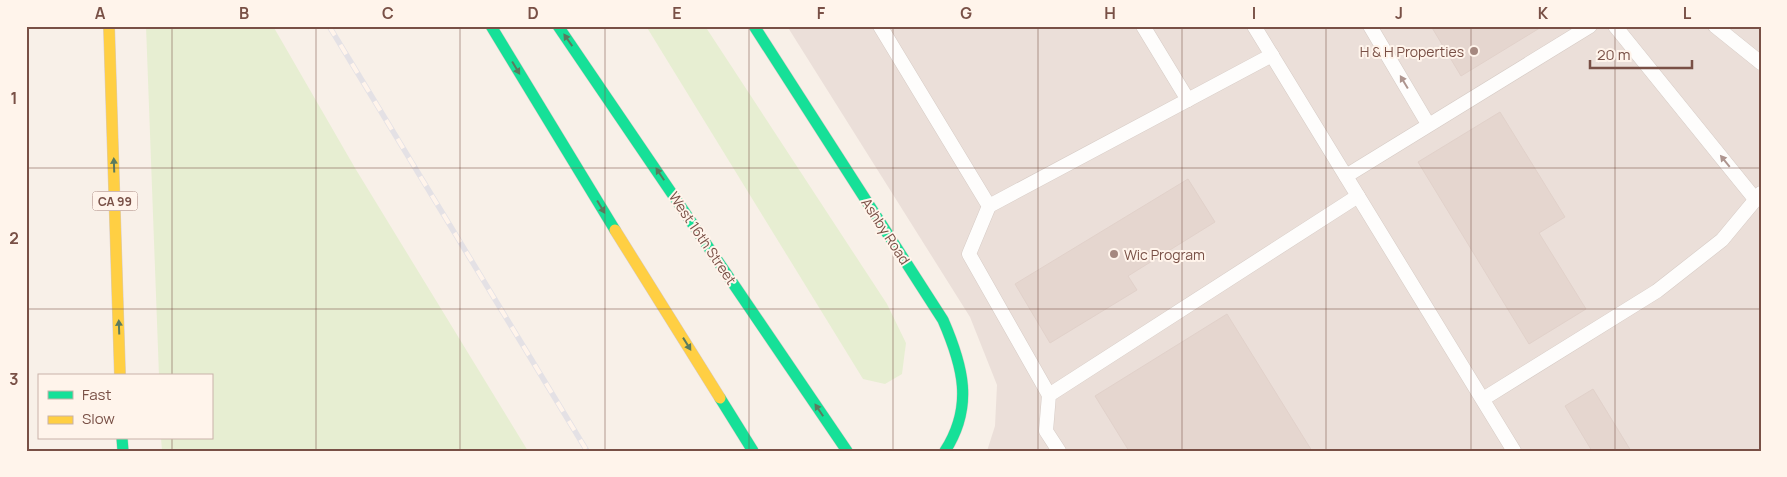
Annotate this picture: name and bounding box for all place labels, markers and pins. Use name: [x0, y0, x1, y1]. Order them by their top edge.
place label: H & H Properties: [1360, 42, 1464, 61]
marker: H & H Properties: [1468, 45, 1480, 57]
place label: Wic Program: [1124, 245, 1205, 264]
marker: Wic Program: [1108, 248, 1120, 260]

